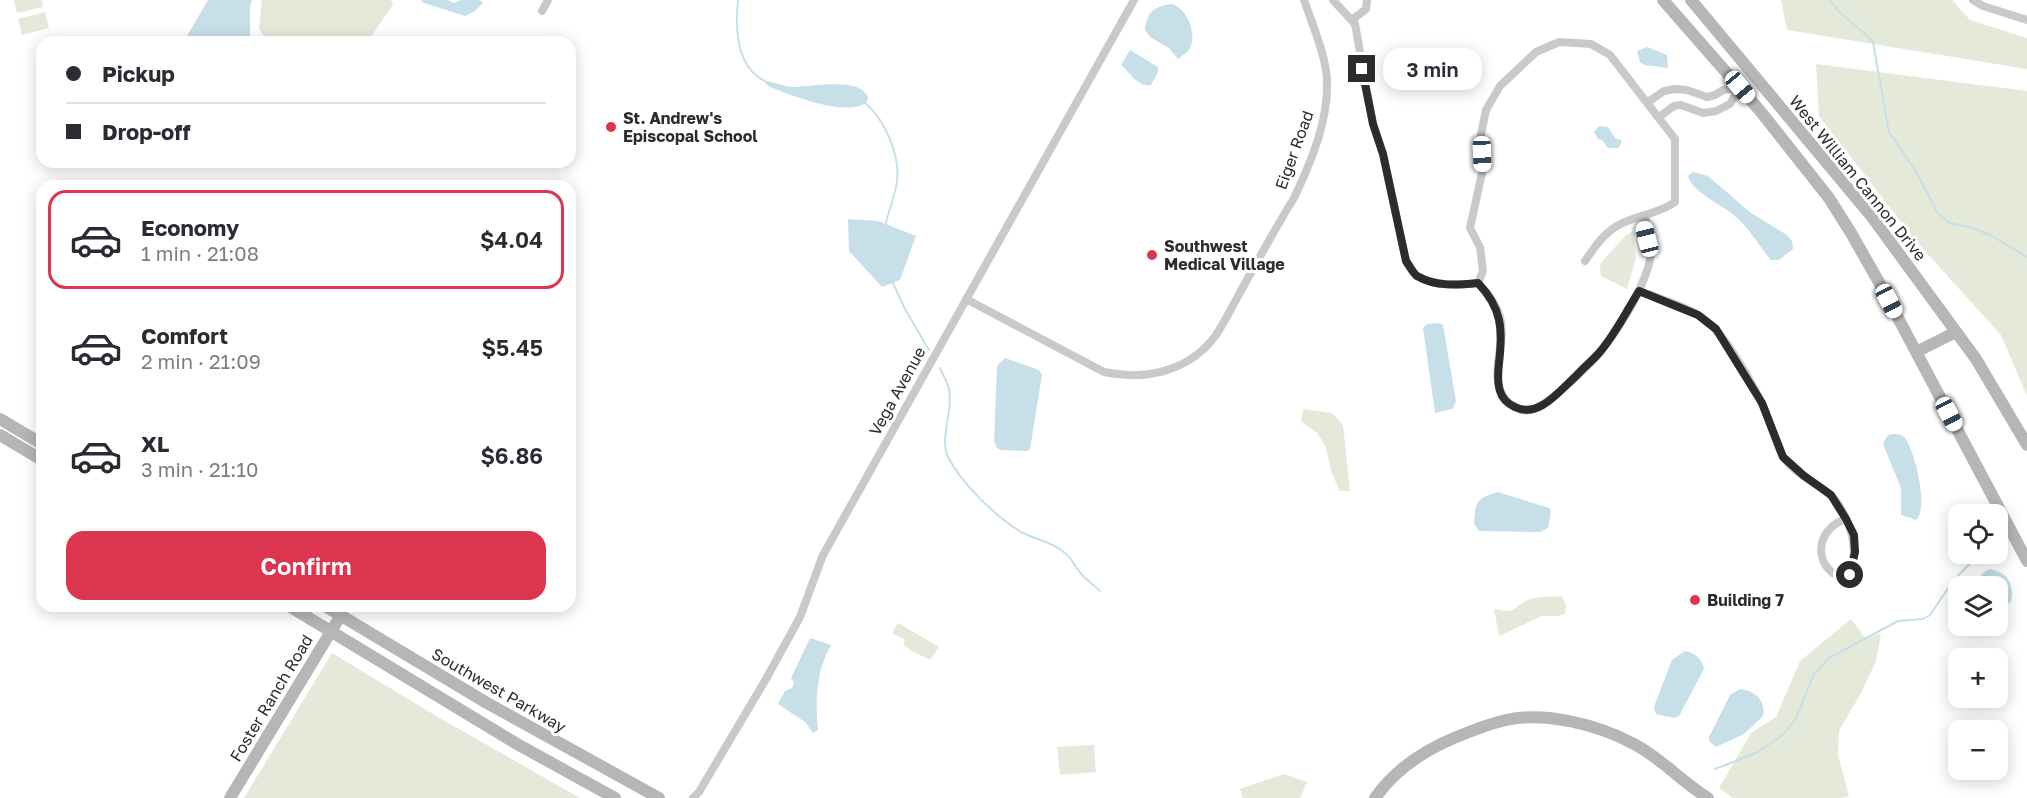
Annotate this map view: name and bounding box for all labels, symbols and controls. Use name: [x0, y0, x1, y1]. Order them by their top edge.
callout: 3 min: [1383, 48, 1482, 90]
route end: [1348, 55, 1375, 82]
text: 3 min: [1406, 57, 1459, 81]
text: Pickup: [102, 60, 175, 87]
car: [1722, 67, 1758, 107]
street label: West William Cannon Drive: [1785, 91, 1931, 265]
place label: St. Andrew's Episcopal School: [623, 108, 758, 146]
street label: Eiger Road: [1270, 108, 1318, 192]
text: Drop-off: [102, 118, 191, 145]
marker: St. Andrew's Episcopal School: [604, 120, 618, 134]
car: [1472, 136, 1492, 172]
icon: car: [69, 213, 123, 267]
text: Economy: [141, 214, 239, 241]
car: [1634, 219, 1660, 259]
text: $4.04: [480, 226, 543, 253]
place label: Southwest Medical Village: [1164, 236, 1285, 274]
text: 1 min · 21:08: [141, 241, 259, 265]
marker: Southwest Medical Village: [1145, 248, 1159, 262]
car: [1873, 281, 1905, 321]
icon: car: [69, 321, 123, 375]
text: Comfort: [141, 322, 228, 349]
text: $5.45: [482, 334, 543, 361]
street label: Vega Avenue: [864, 343, 930, 439]
text: 2 min · 21:09: [141, 349, 261, 373]
car: [1933, 394, 1965, 434]
icon: car: [69, 429, 123, 483]
text: XL: [141, 430, 169, 457]
text: $6.86: [480, 442, 543, 469]
text: 3 min · 21:10: [141, 457, 258, 481]
map controls: [1948, 504, 2008, 780]
button: locate: [1948, 504, 2008, 564]
button: Confirm: [66, 531, 546, 600]
route start: [1836, 561, 1863, 588]
button: layers: [1948, 576, 2008, 636]
place label: Building 7: [1707, 590, 1784, 610]
marker: Building 7: [1688, 593, 1702, 607]
street label: Foster Ranch Road: [225, 631, 317, 765]
street label: Southwest Parkway: [428, 643, 570, 737]
button: +: [1948, 648, 2008, 708]
button: −: [1948, 720, 2008, 780]

